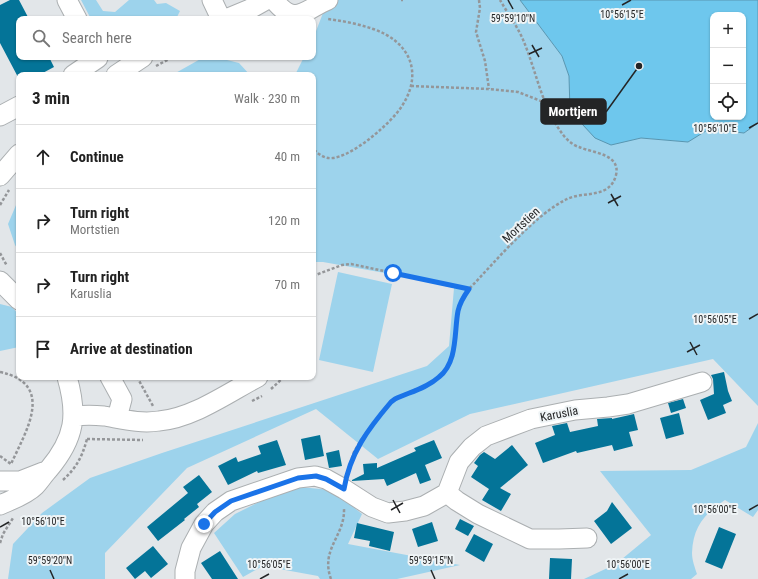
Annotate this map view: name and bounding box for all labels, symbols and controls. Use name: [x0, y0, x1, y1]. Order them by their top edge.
text: 10°56'15"E: [600, 9, 644, 20]
map controls: [710, 12, 746, 120]
button: +: [710, 12, 746, 48]
text: 59°59'10"N: [491, 13, 535, 24]
search box: [16, 16, 316, 60]
icon: search: [30, 27, 52, 49]
text: Search here: [62, 29, 132, 47]
button: −: [710, 48, 746, 84]
button: locate: [710, 84, 746, 120]
text: 3 min: [32, 88, 70, 108]
text: Walk · 230 m: [234, 91, 300, 106]
callout: Morttjern: [541, 99, 606, 124]
text: Morttjern: [548, 104, 598, 119]
text: 10°56'10"E: [693, 123, 737, 134]
icon: ahead: [32, 146, 54, 168]
text: Continue: [70, 148, 124, 166]
text: 40 m: [274, 149, 300, 164]
text: Turn right: [70, 204, 129, 222]
street label: Mortstien: [499, 204, 543, 246]
icon: right: [32, 210, 54, 232]
text: 120 m: [268, 213, 300, 228]
text: Mortstien: [70, 222, 120, 237]
route start: [384, 264, 402, 282]
text: Turn right: [70, 268, 129, 286]
icon: right: [32, 274, 54, 296]
text: 70 m: [274, 277, 300, 292]
text: Karuslia: [70, 286, 112, 301]
text: 10°56'05"E: [693, 314, 737, 325]
icon: arrive: [32, 338, 54, 360]
text: Arrive at destination: [70, 340, 193, 358]
street label: Karuslia: [539, 403, 579, 425]
text: 10°56'00"E: [693, 504, 737, 515]
route end: [195, 515, 213, 533]
text: 10°56'10"E: [21, 516, 65, 527]
text: 59°59'20"N: [28, 555, 72, 566]
text: 59°59'15"N: [409, 555, 453, 566]
text: 10°56'05"E: [247, 559, 291, 570]
text: 10°56'00"E: [606, 559, 650, 570]

